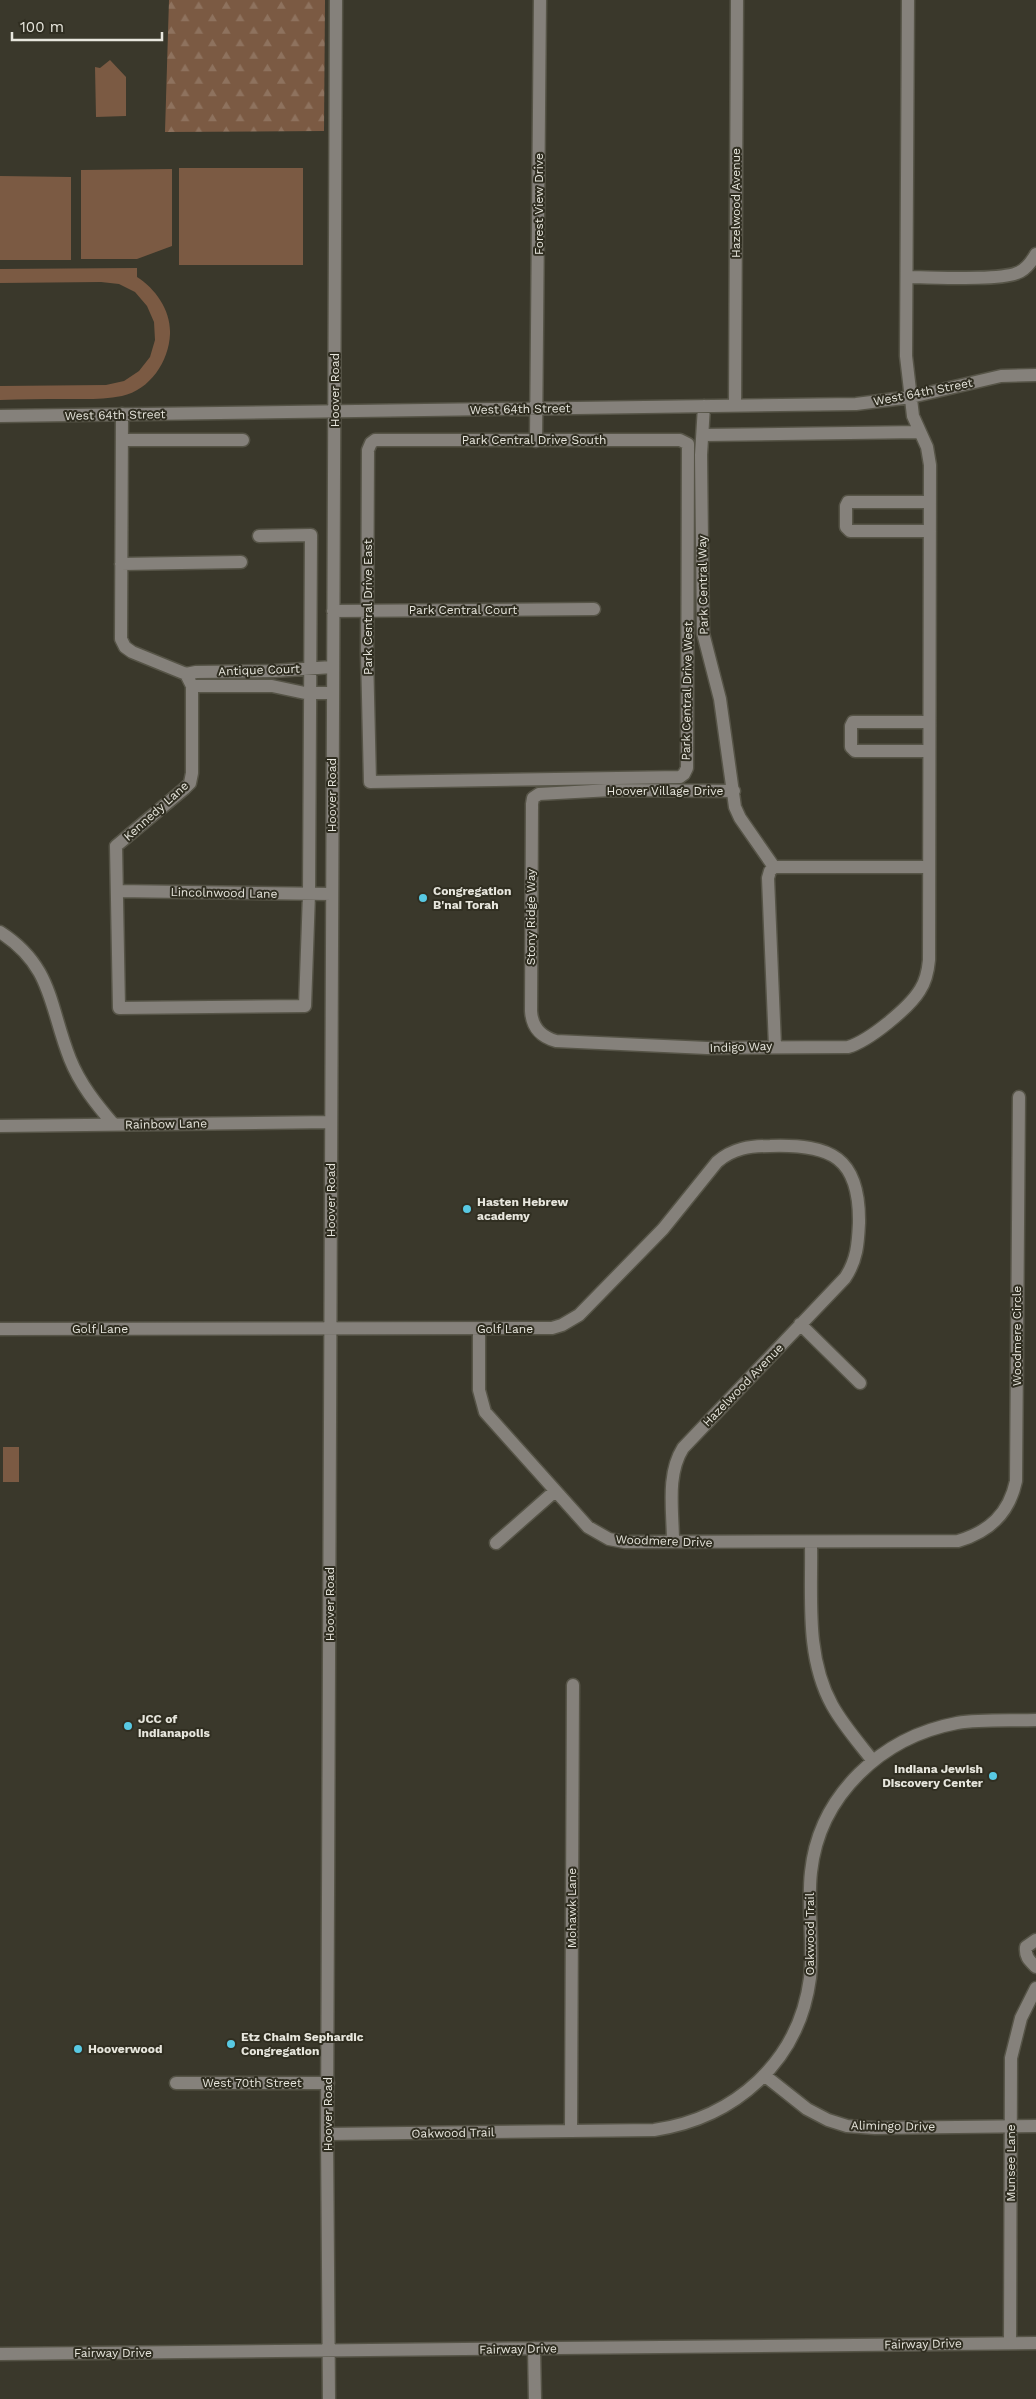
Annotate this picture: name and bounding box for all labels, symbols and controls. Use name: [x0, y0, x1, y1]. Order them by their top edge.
scale bar: [12, 10, 162, 42]
text: 100 m: [20, 18, 64, 36]
street label: Hazelwood Avenue: [729, 148, 743, 258]
street label: Forest View Drive: [532, 153, 546, 255]
street label: Hoover Road: [328, 353, 342, 427]
street label: West 64th Street: [872, 376, 974, 408]
street label: West 64th Street: [469, 401, 571, 417]
street label: West 64th Street: [64, 407, 166, 423]
street label: Park Central Drive South: [462, 433, 606, 447]
street label: Park Central Way: [695, 534, 711, 635]
street label: Park Central Drive East: [361, 539, 375, 675]
street label: Park Central Court: [409, 603, 517, 617]
street label: Park Central Drive West: [679, 621, 695, 761]
street label: Antique Court: [218, 662, 300, 678]
street label: Hoover Road: [325, 758, 339, 832]
street label: Kennedy Lane: [121, 778, 191, 844]
street label: Hoover Village Drive: [607, 784, 724, 798]
street label: Stony Ridge Way: [524, 868, 538, 965]
place label: Congregation B'nai Torah: [433, 884, 511, 912]
street label: Lincolnwood Lane: [170, 885, 278, 901]
marker: Congregation B'nai Torah: [417, 892, 429, 904]
street label: Indigo Way: [709, 1039, 773, 1055]
street label: Rainbow Lane: [125, 1116, 207, 1132]
street label: Hoover Road: [324, 1163, 338, 1237]
place label: Hasten Hebrew academy: [477, 1195, 568, 1223]
marker: Hasten Hebrew academy: [461, 1203, 473, 1215]
street label: Woodmere Circle: [1010, 1286, 1024, 1386]
street label: Golf Lane: [72, 1322, 128, 1336]
street label: Golf Lane: [477, 1322, 533, 1336]
street label: Hazelwood Avenue: [700, 1341, 786, 1429]
street label: Woodmere Drive: [615, 1532, 713, 1550]
street label: Hoover Road: [323, 1567, 337, 1641]
place label: JCC of indianapolis: [138, 1712, 210, 1740]
marker: JCC of indianapolis: [122, 1720, 134, 1732]
place label: Indiana Jewish Discovery Center: [882, 1762, 984, 1790]
marker: Indiana Jewish Discovery Center: [987, 1770, 999, 1782]
street label: Mohawk Lane: [565, 1868, 579, 1948]
street label: Oakwood Trail: [803, 1892, 817, 1975]
place label: Etz Chaim Sephardic Congregation: [241, 2030, 364, 2058]
marker: Etz Chaim Sephardic Congregation: [225, 2038, 237, 2050]
place label: Hooverwood: [88, 2042, 162, 2056]
marker: Hooverwood: [72, 2043, 84, 2055]
street label: West 70th Street: [202, 2076, 302, 2090]
street label: Hoover Road: [321, 2077, 335, 2151]
street label: Alimingo Drive: [851, 2118, 935, 2134]
street label: Munsee Lane: [1004, 2124, 1018, 2202]
street label: Oakwood Trail: [411, 2125, 495, 2141]
street label: Fairway Drive: [884, 2336, 962, 2352]
street label: Fairway Drive: [479, 2341, 557, 2357]
street label: Fairway Drive: [74, 2346, 152, 2360]

